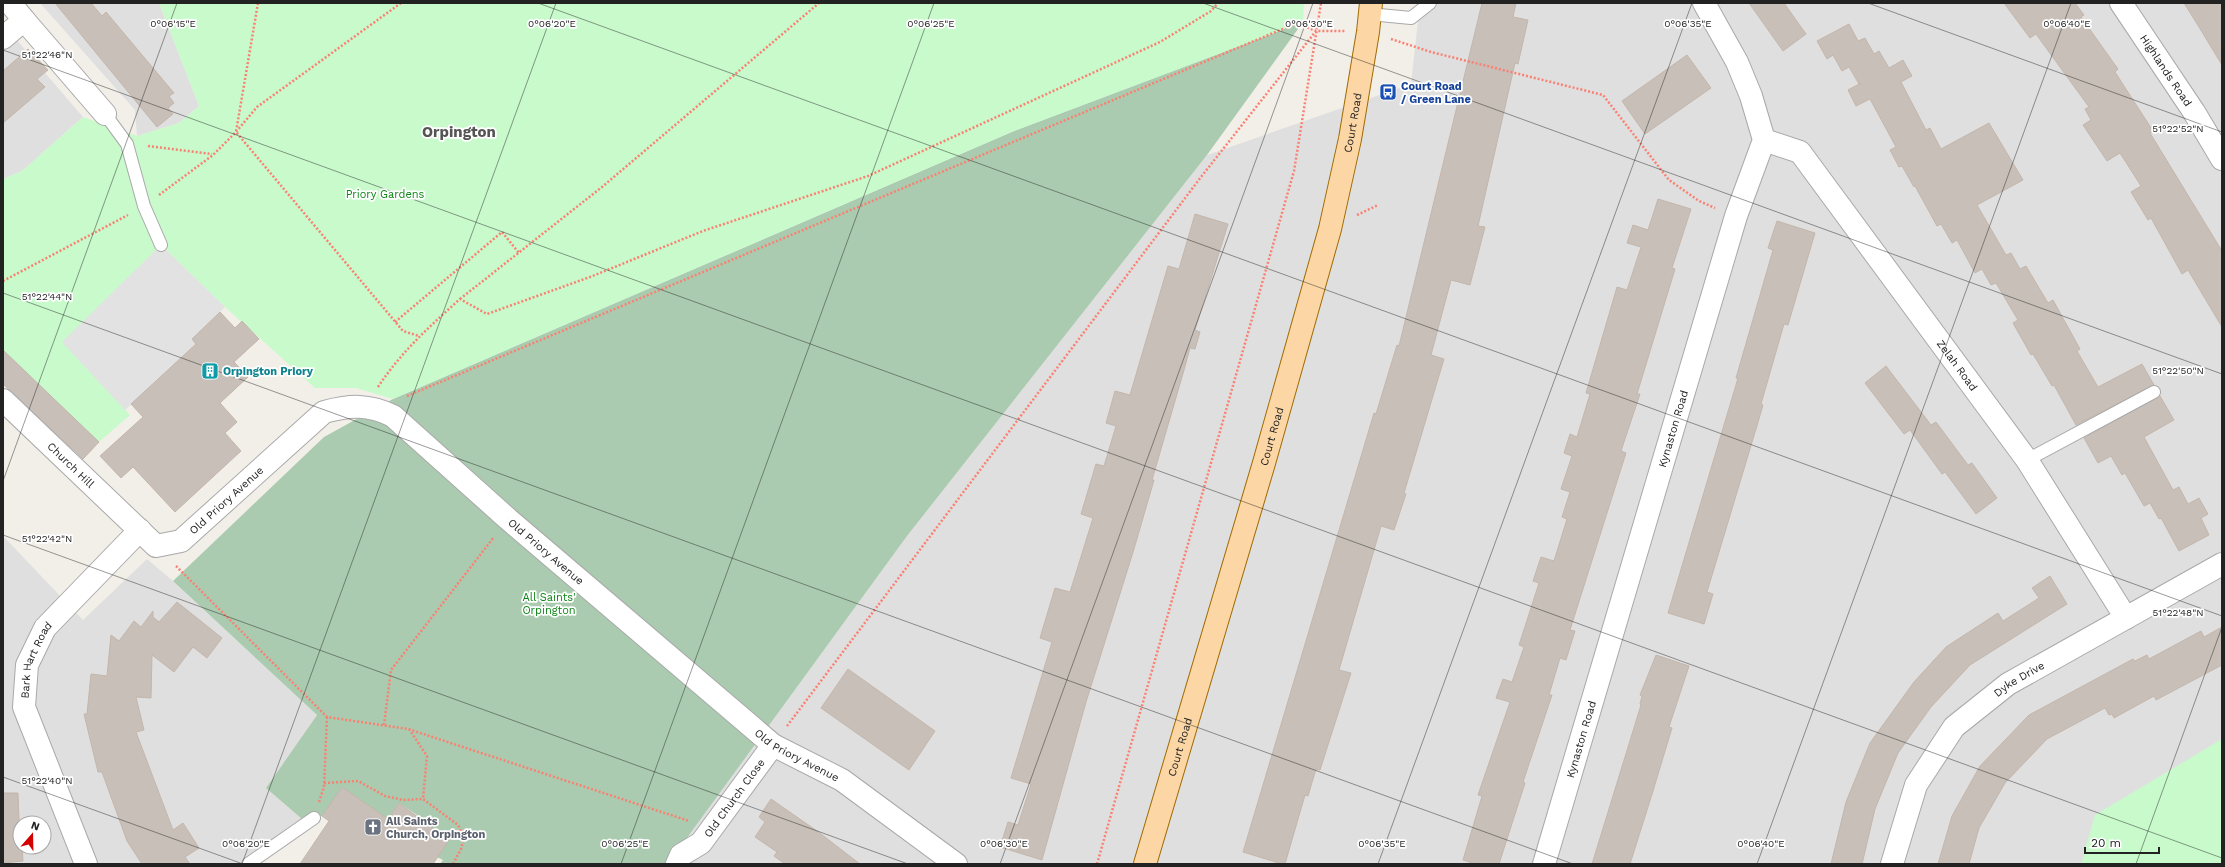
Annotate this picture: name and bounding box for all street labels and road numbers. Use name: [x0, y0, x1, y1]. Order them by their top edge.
street label: Highlands Road: [2137, 32, 2194, 109]
street label: Court Road: [1341, 92, 1365, 154]
street label: Zelah Road: [1934, 338, 1980, 394]
street label: Kynaston Road: [1656, 389, 1691, 469]
street label: Court Road: [1258, 406, 1286, 467]
street label: Church Hill: [44, 440, 97, 491]
street label: Old Priory Avenue: [187, 464, 266, 537]
street label: Old Priory Avenue: [505, 516, 586, 588]
street label: Bark Hart Road: [19, 619, 55, 699]
street label: Dyke Drive: [1991, 659, 2047, 700]
street label: Kynaston Road: [1564, 699, 1599, 780]
street label: Court Road: [1165, 716, 1195, 778]
street label: Old Priory Avenue: [752, 726, 841, 784]
street label: Old Church Close: [701, 756, 768, 840]

